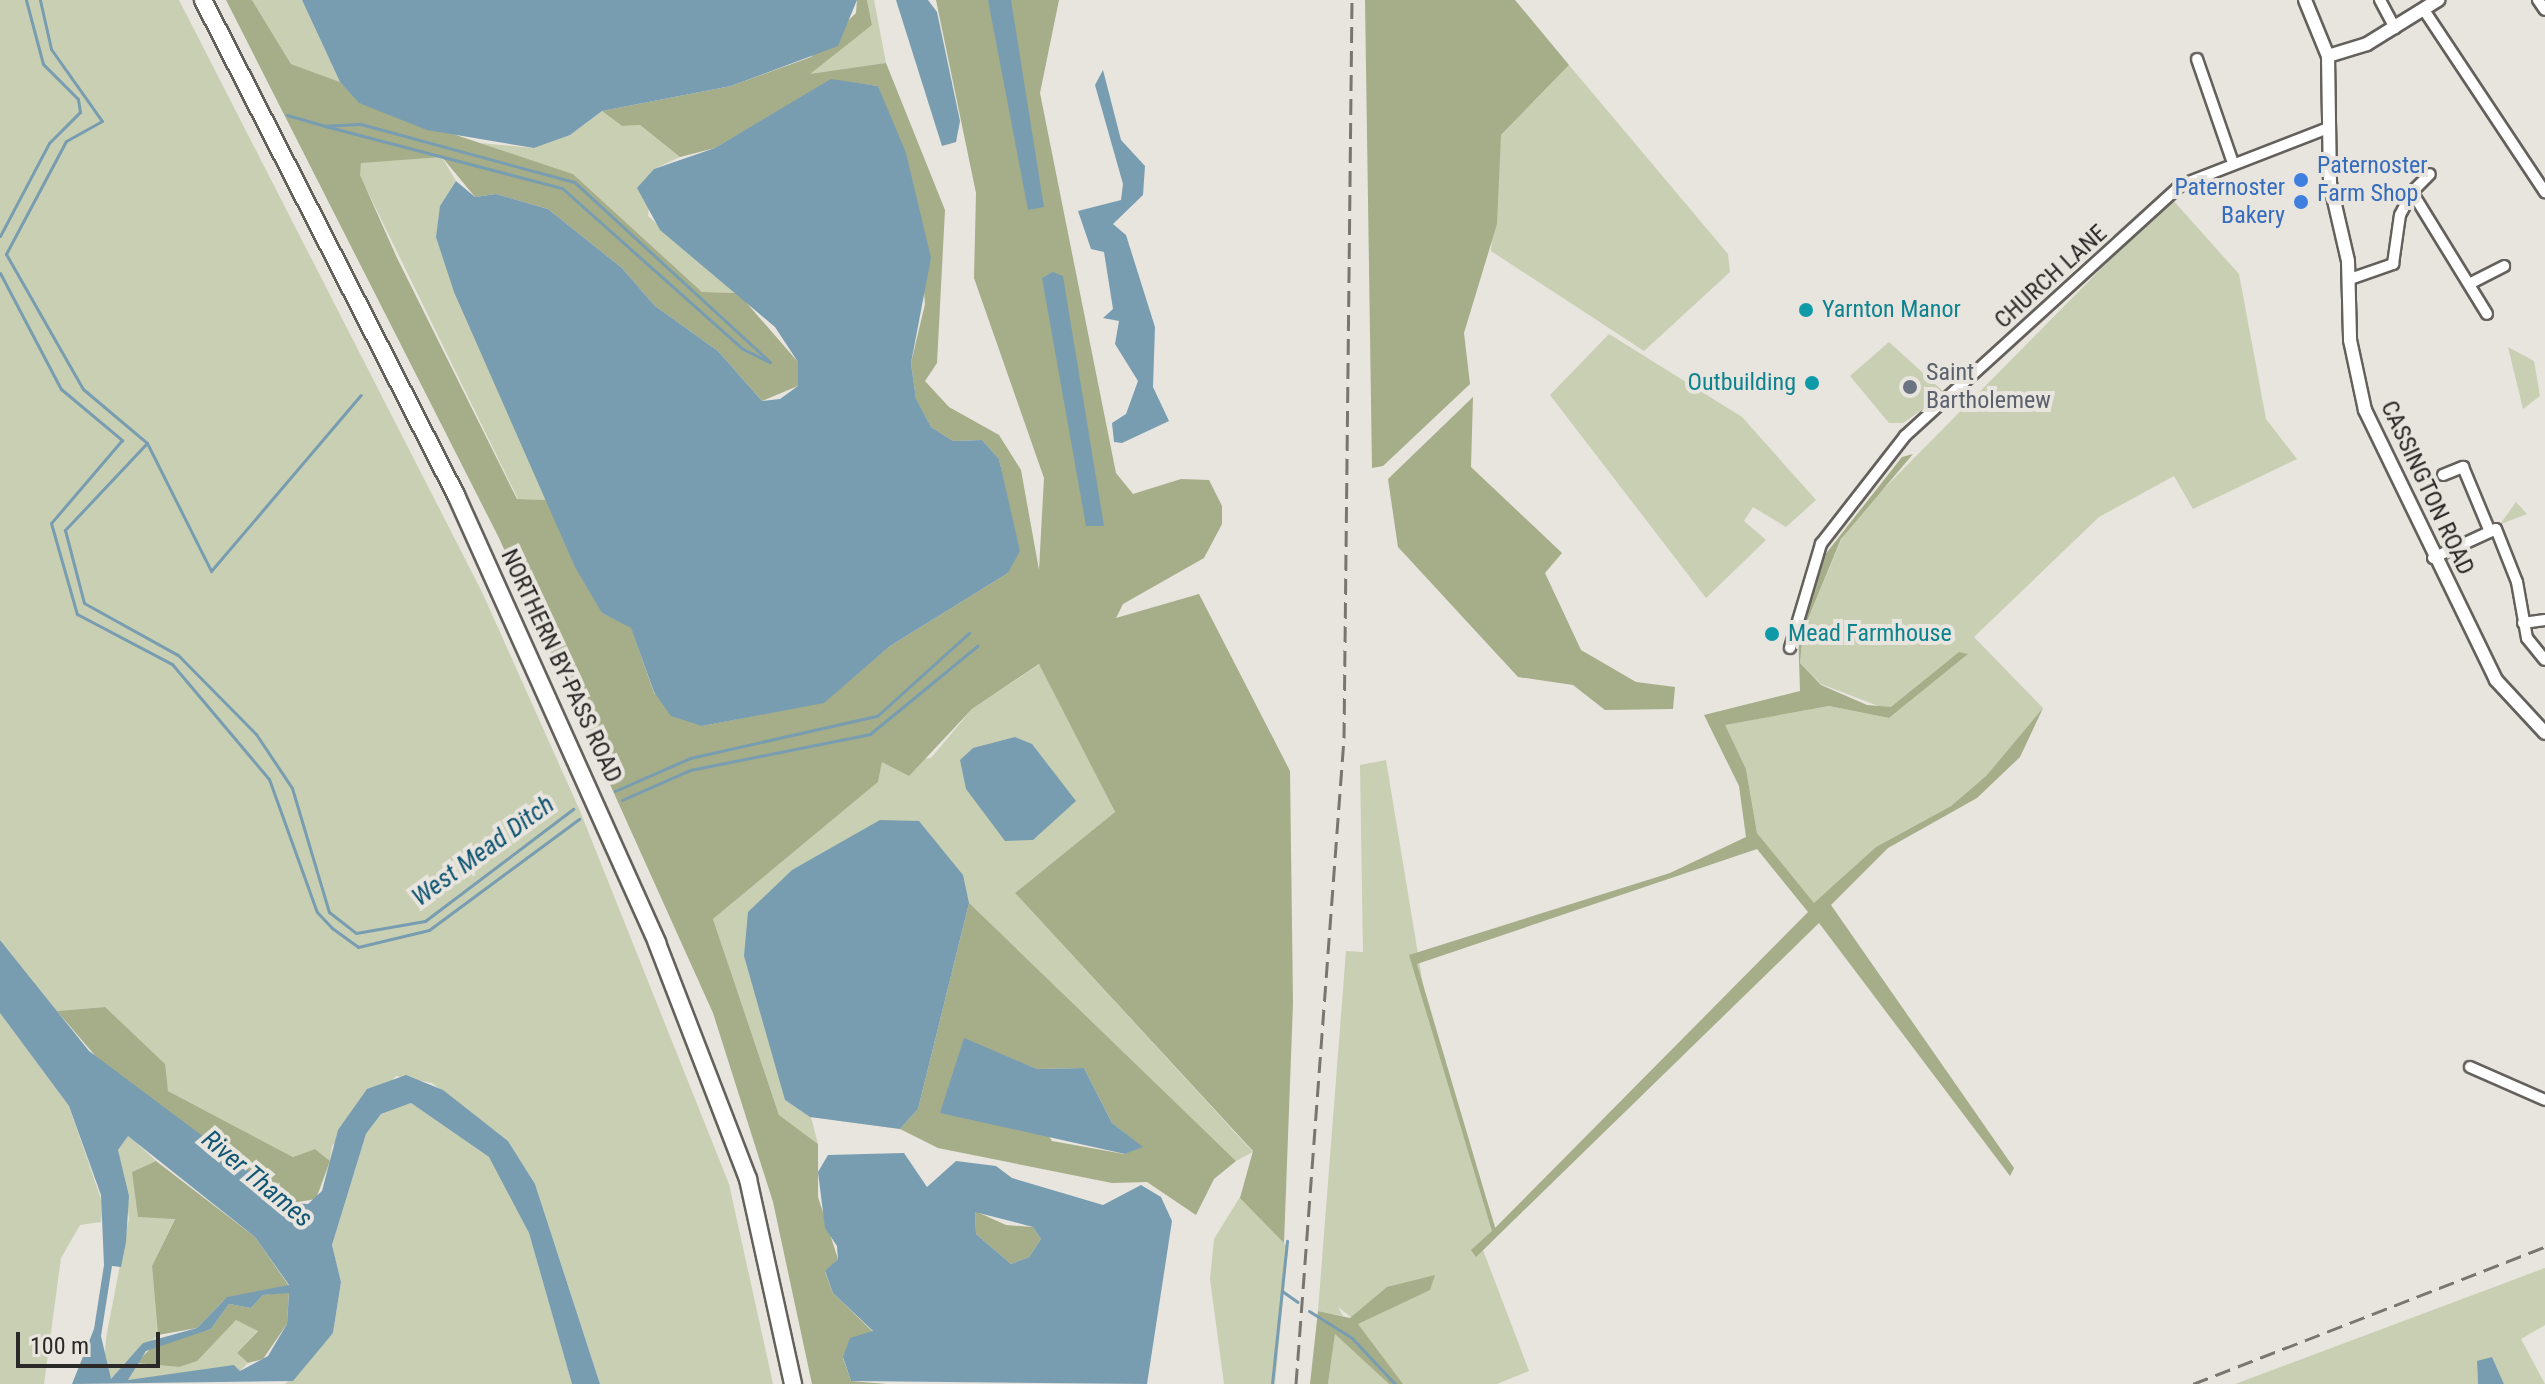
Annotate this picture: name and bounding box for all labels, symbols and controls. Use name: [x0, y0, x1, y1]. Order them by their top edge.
place label: Paternoster Farm Shop: [2317, 152, 2428, 208]
marker: Paternoster Farm Shop: [2292, 171, 2310, 189]
place label: Paternoster Bakery: [2174, 174, 2285, 230]
marker: Paternoster Bakery: [2292, 193, 2310, 211]
street label: CHURCH LANE: [1989, 219, 2113, 335]
place label: Yarnton Manor: [1822, 296, 1961, 324]
marker: Yarnton Manor: [1797, 301, 1815, 319]
place label: Saint Bartholemew: [1926, 359, 2051, 415]
place label: Outbuilding: [1688, 369, 1796, 397]
marker: Outbuilding: [1803, 374, 1821, 392]
marker: Saint Bartholemew: [1901, 378, 1919, 396]
street label: CASSINGTON ROAD: [2374, 396, 2480, 580]
street label: NORTHERN BY-PASS ROAD: [494, 545, 628, 787]
place label: Mead Farmhouse: [1788, 620, 1952, 648]
marker: Mead Farmhouse: [1763, 625, 1781, 643]
water label: West Mead Ditch: [406, 789, 560, 913]
water label: River Thames: [195, 1124, 319, 1234]
scale bar: [20, 1316, 164, 1366]
text: 100 m: [30, 1332, 89, 1360]

